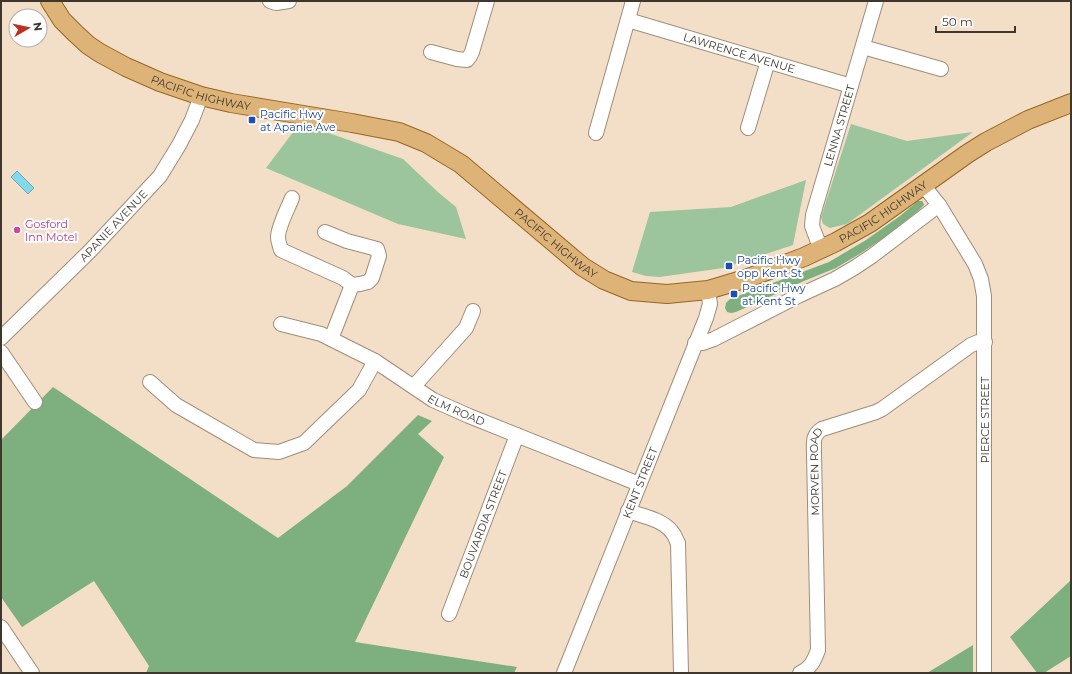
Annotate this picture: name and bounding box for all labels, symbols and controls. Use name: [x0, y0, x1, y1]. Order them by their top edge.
north arrow: [8, 8, 48, 48]
scale bar: [936, 8, 1015, 34]
text: 50 m: [942, 14, 973, 29]
text: N: [30, 21, 45, 32]
street label: LAWRENCE AVENUE: [682, 30, 797, 76]
street label: PACIFIC HIGHWAY: [149, 72, 252, 113]
street label: LENNA STREET: [821, 82, 858, 168]
place label: Pacific Hwy at Apanie Ave: [260, 107, 336, 134]
marker: Pacific Hwy at Apanie Ave: [247, 115, 257, 125]
street label: PACIFIC HIGHWAY: [836, 178, 930, 246]
street label: APANIE AVENUE: [77, 187, 150, 264]
street label: PACIFIC HIGHWAY: [512, 205, 600, 281]
place label: Gosford Inn Motel: [25, 217, 77, 244]
marker: Gosford Inn Motel: [12, 225, 22, 235]
place label: Pacific Hwy opp Kent St: [737, 253, 802, 280]
marker: Pacific Hwy opp Kent St: [724, 261, 734, 271]
place label: Pacific Hwy at Kent St: [742, 281, 806, 308]
marker: Pacific Hwy at Kent St: [729, 289, 739, 299]
street label: PIERCE STREET: [978, 376, 992, 463]
street label: ELM ROAD: [425, 391, 487, 429]
street label: MORVEN ROAD: [807, 424, 826, 516]
street label: KENT STREET: [620, 444, 661, 520]
street label: BOUVARDIA STREET: [456, 468, 510, 580]

